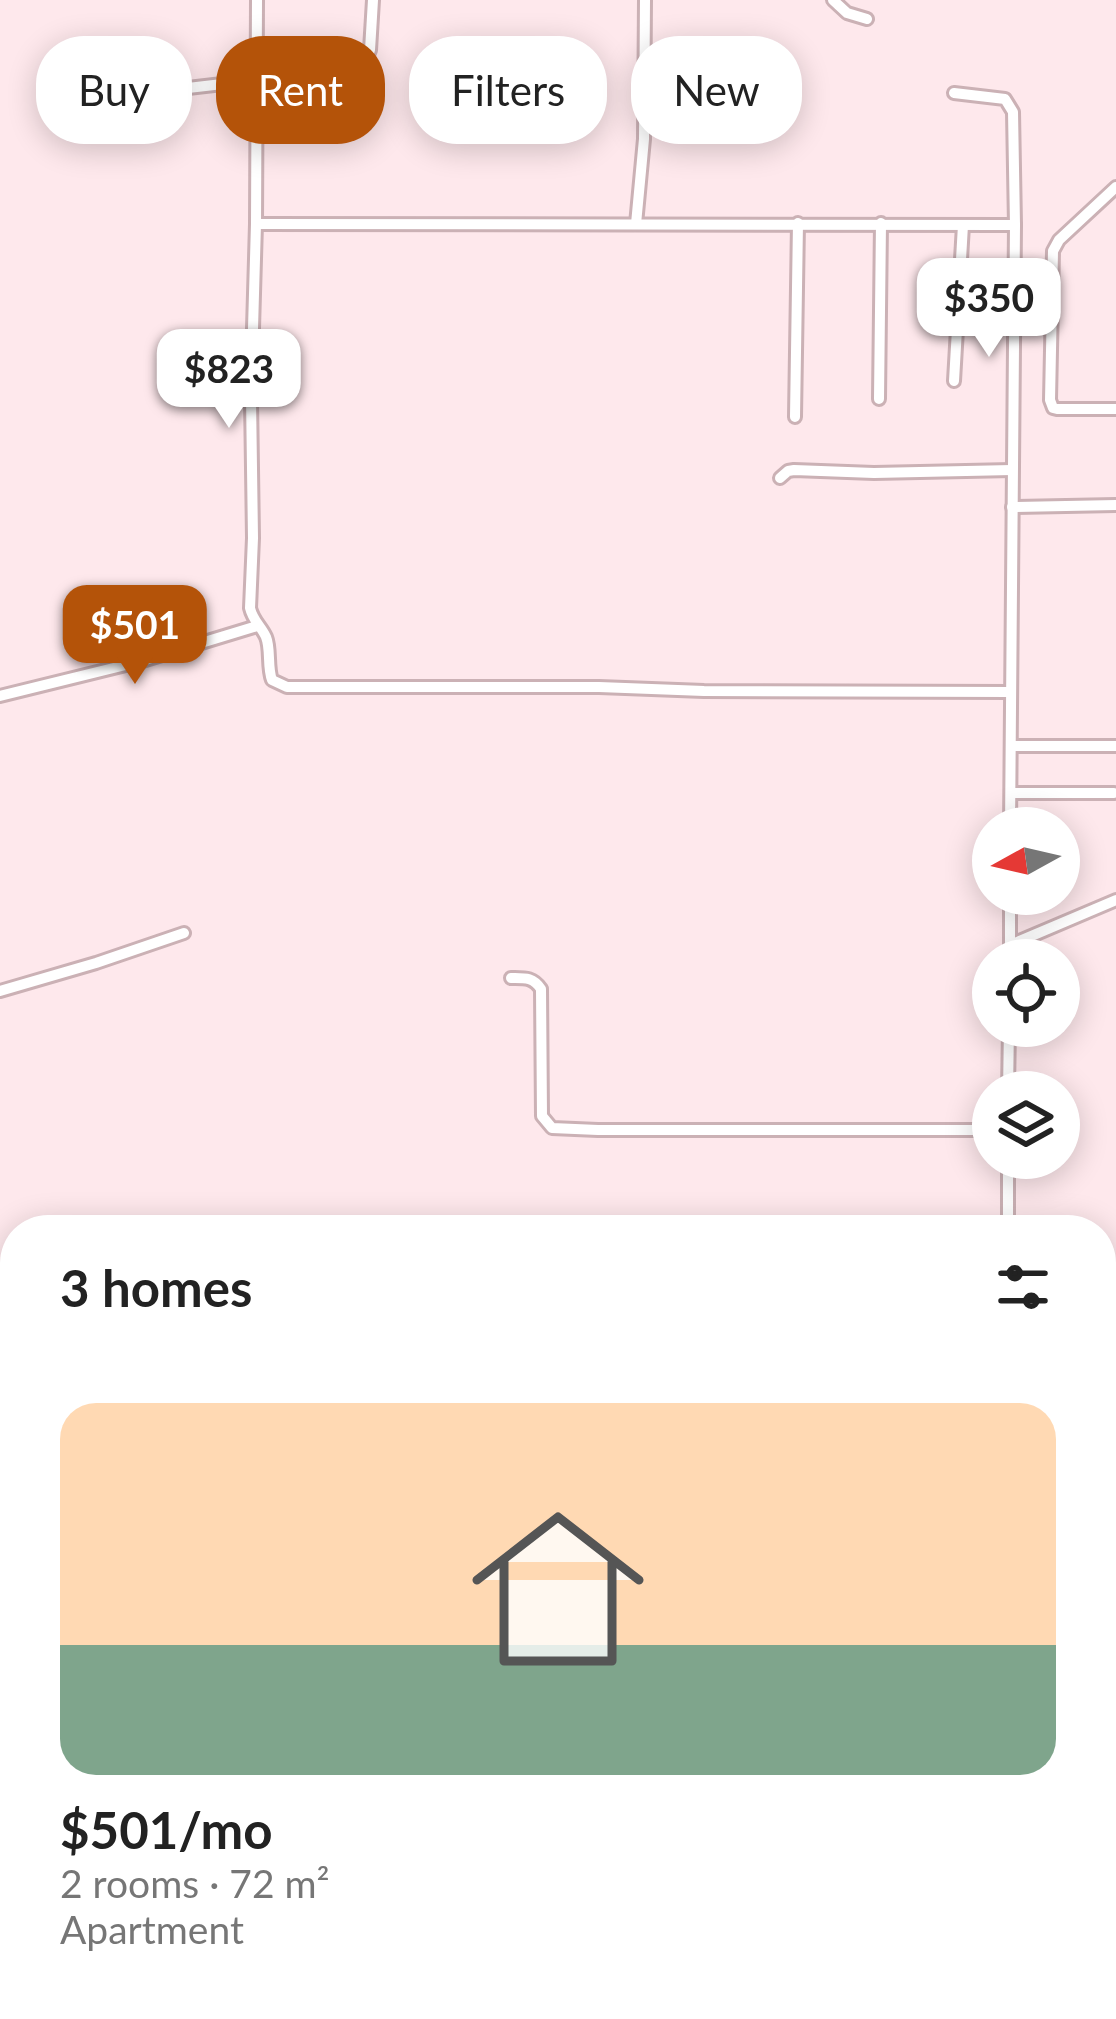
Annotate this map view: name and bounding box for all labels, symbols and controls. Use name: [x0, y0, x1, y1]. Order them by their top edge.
chip: Buy: [36, 36, 192, 144]
chip: Rent: [216, 36, 385, 144]
chip: Filters: [409, 36, 607, 144]
chip: New: [631, 36, 802, 144]
pin: $350: [918, 258, 1060, 360]
text: $350: [944, 274, 1034, 320]
pin: $823: [158, 329, 300, 431]
text: $823: [184, 345, 274, 391]
pin: $501: [64, 585, 206, 687]
text: $501: [90, 601, 180, 647]
north arrow: [972, 807, 1080, 915]
map controls: [972, 807, 1080, 1179]
button: locate: [972, 939, 1080, 1047]
button: layers: [972, 1071, 1080, 1179]
icon: filters: [990, 1254, 1056, 1320]
text: 3 homes: [60, 1257, 252, 1318]
icon: home: [450, 1481, 666, 1697]
text: $501/mo: [60, 1799, 273, 1860]
text: 2 rooms · 72 m²: [60, 1860, 330, 1906]
text: Apartment: [60, 1906, 244, 1952]

